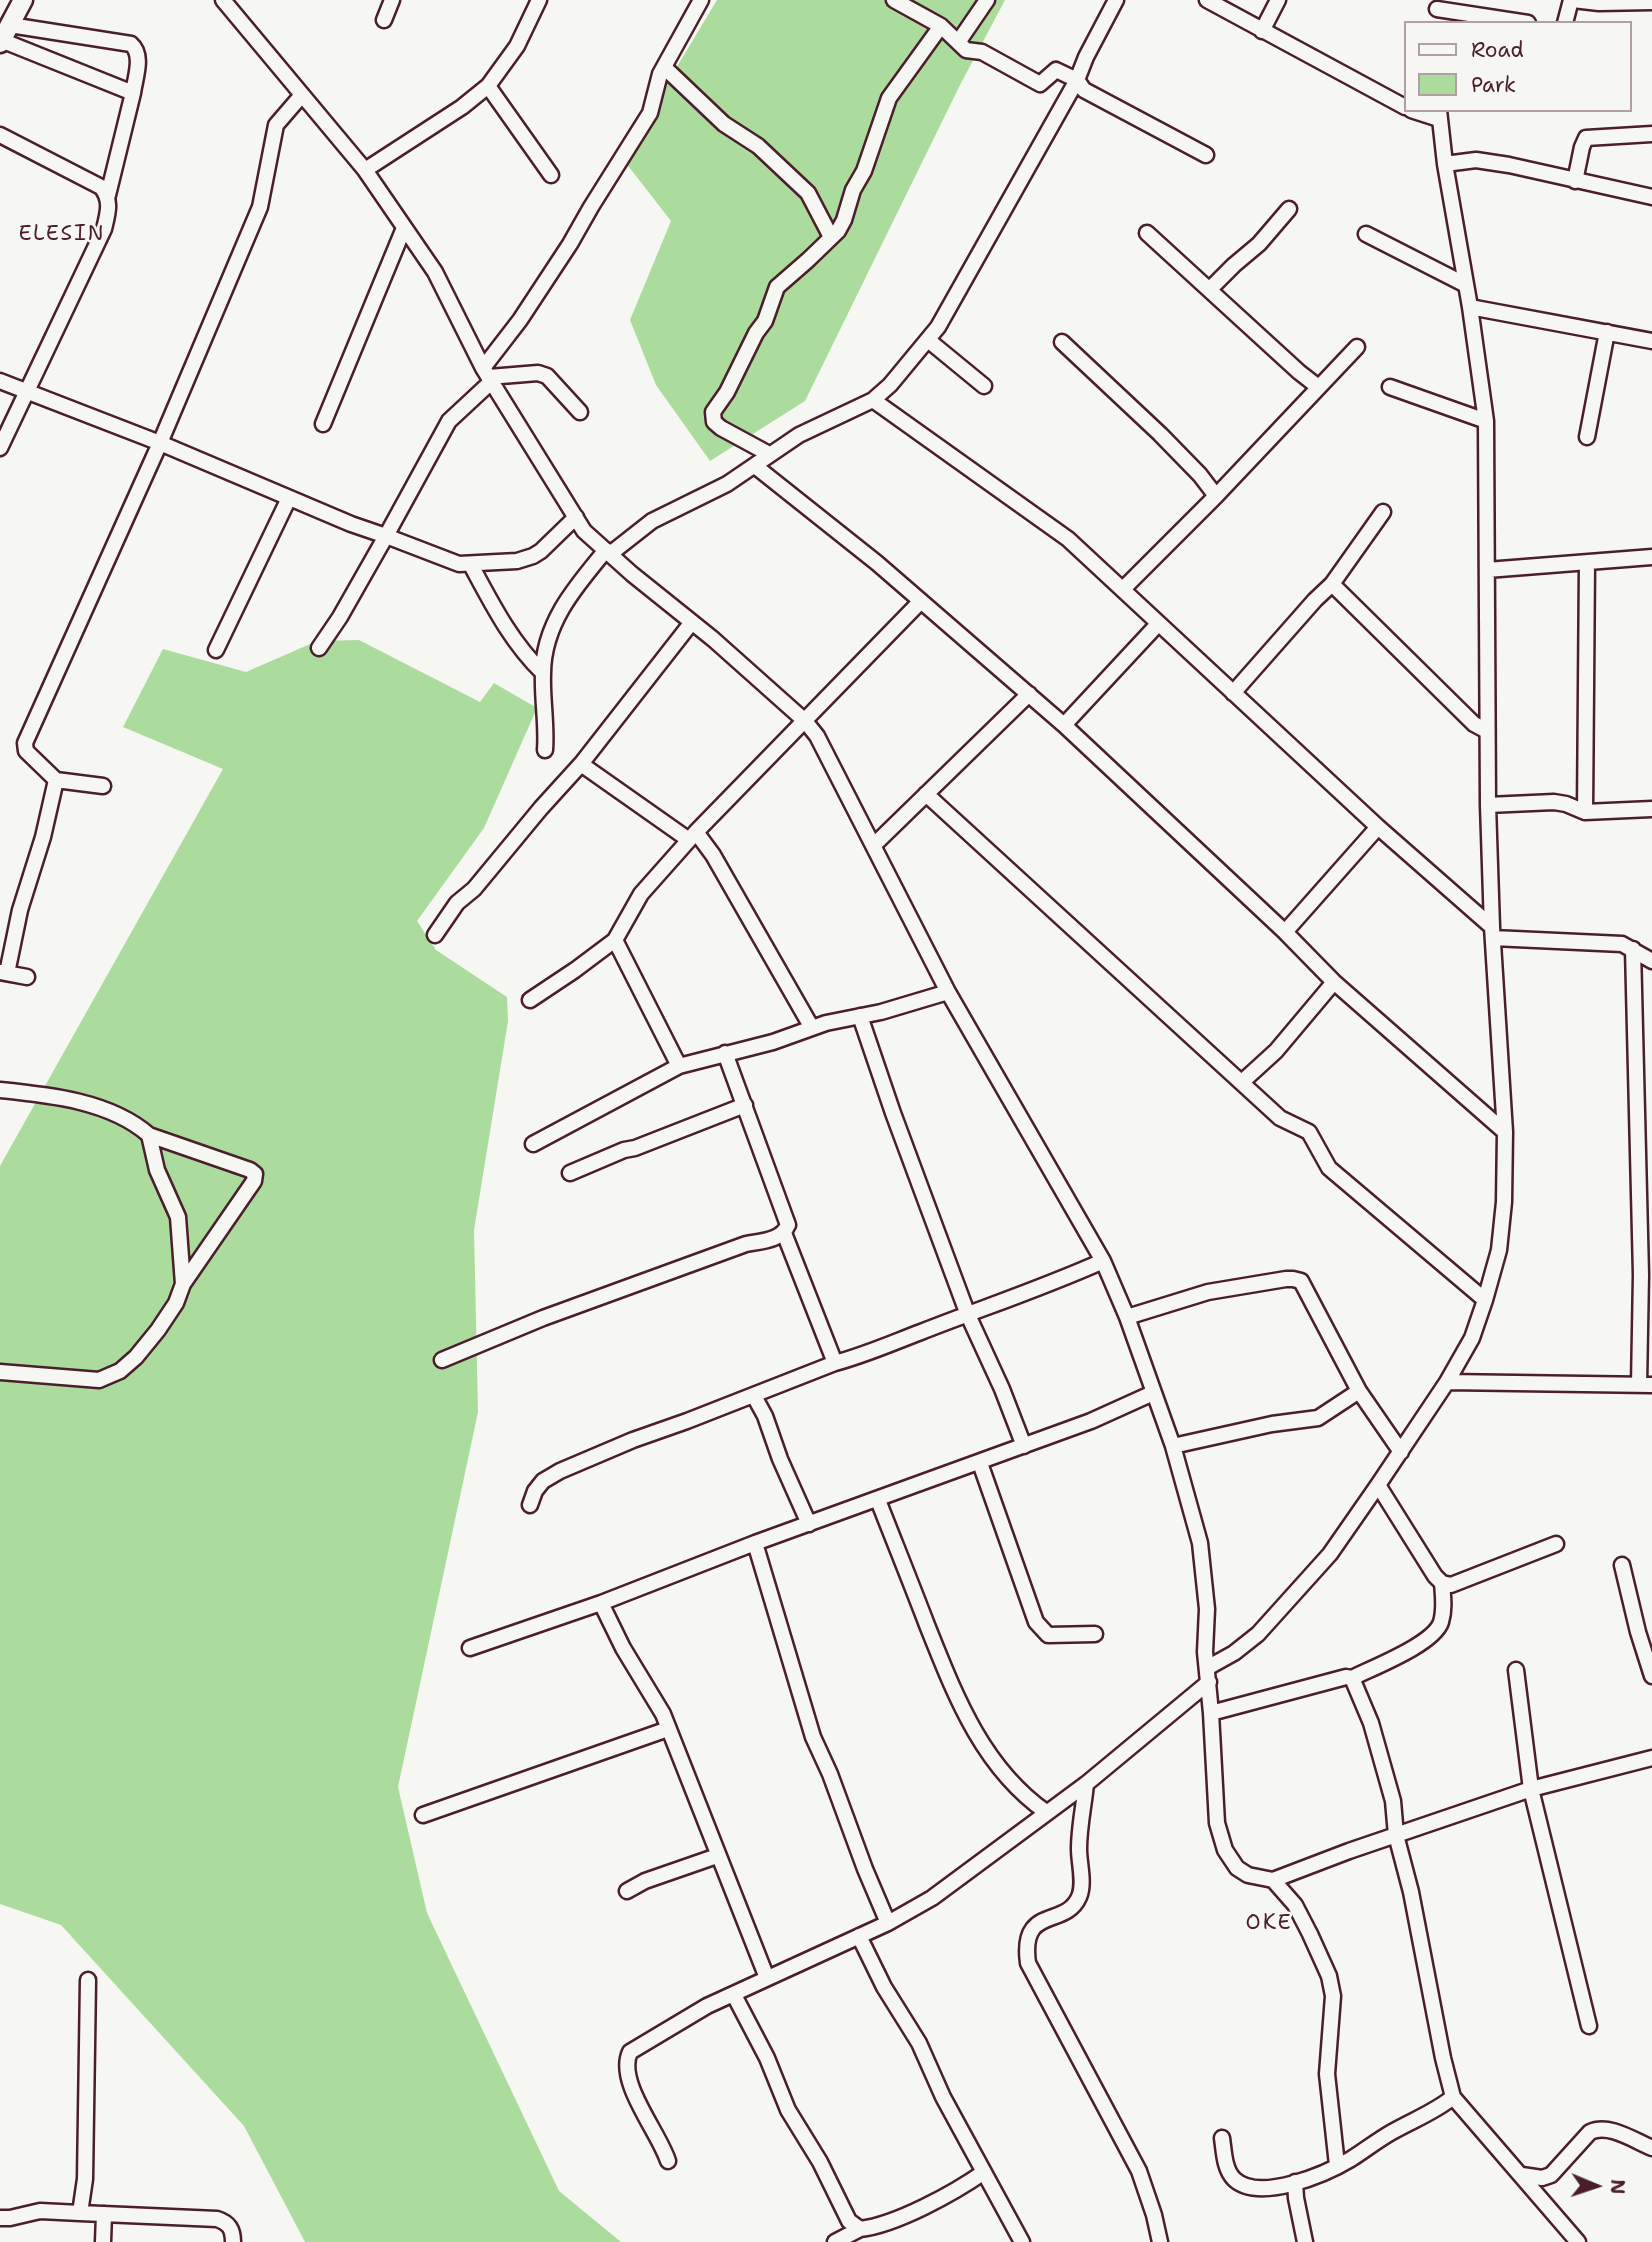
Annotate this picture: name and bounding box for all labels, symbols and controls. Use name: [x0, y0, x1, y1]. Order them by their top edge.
legend: [1404, 21, 1631, 112]
text: Road: [1471, 36, 1524, 64]
text: Park: [1471, 71, 1516, 99]
district label: ELESIN: [19, 222, 105, 248]
district label: OKE: [1246, 1911, 1292, 1937]
north arrow: [1561, 2151, 1631, 2221]
text: N: [1605, 2179, 1630, 2195]

